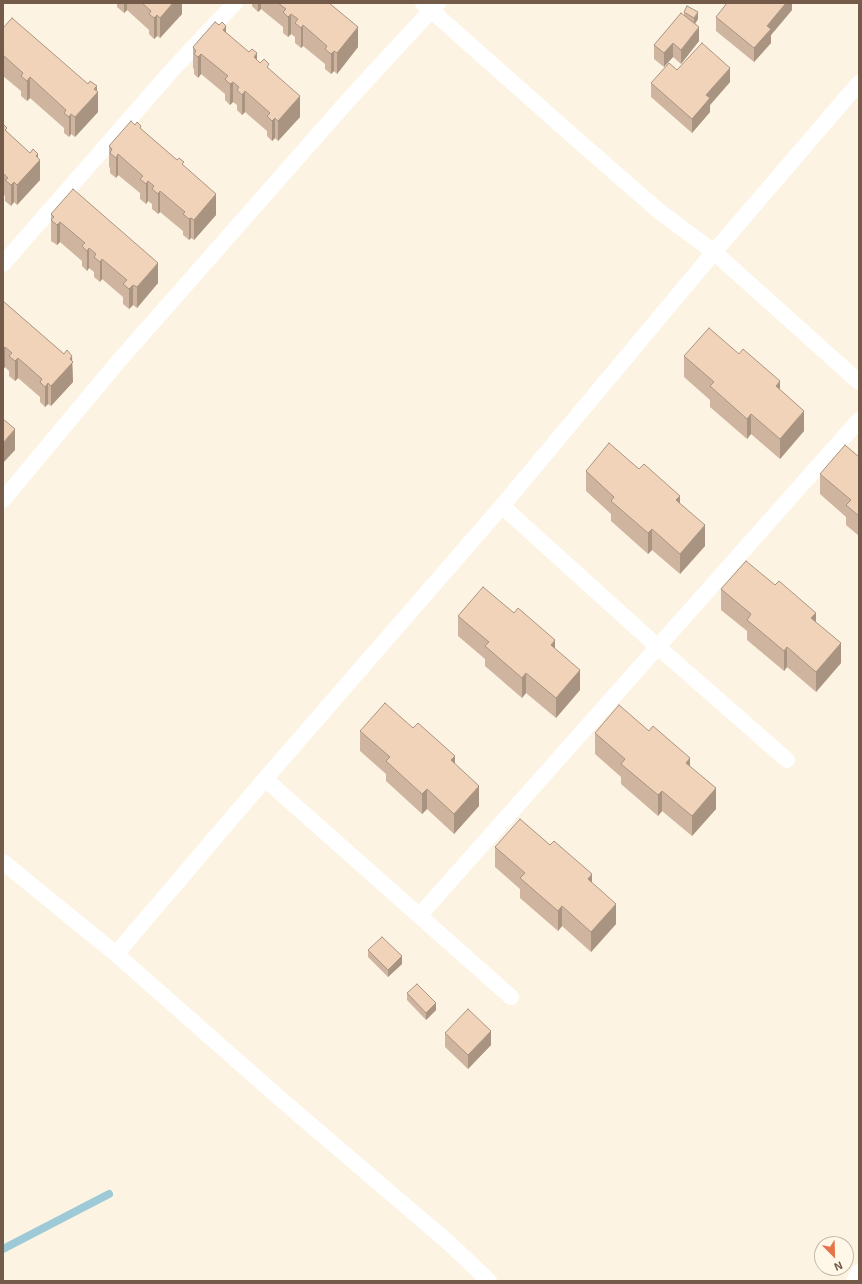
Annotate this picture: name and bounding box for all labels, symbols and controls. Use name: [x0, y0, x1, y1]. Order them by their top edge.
north arrow: [814, 1236, 854, 1276]
text: N: [832, 1259, 845, 1274]

